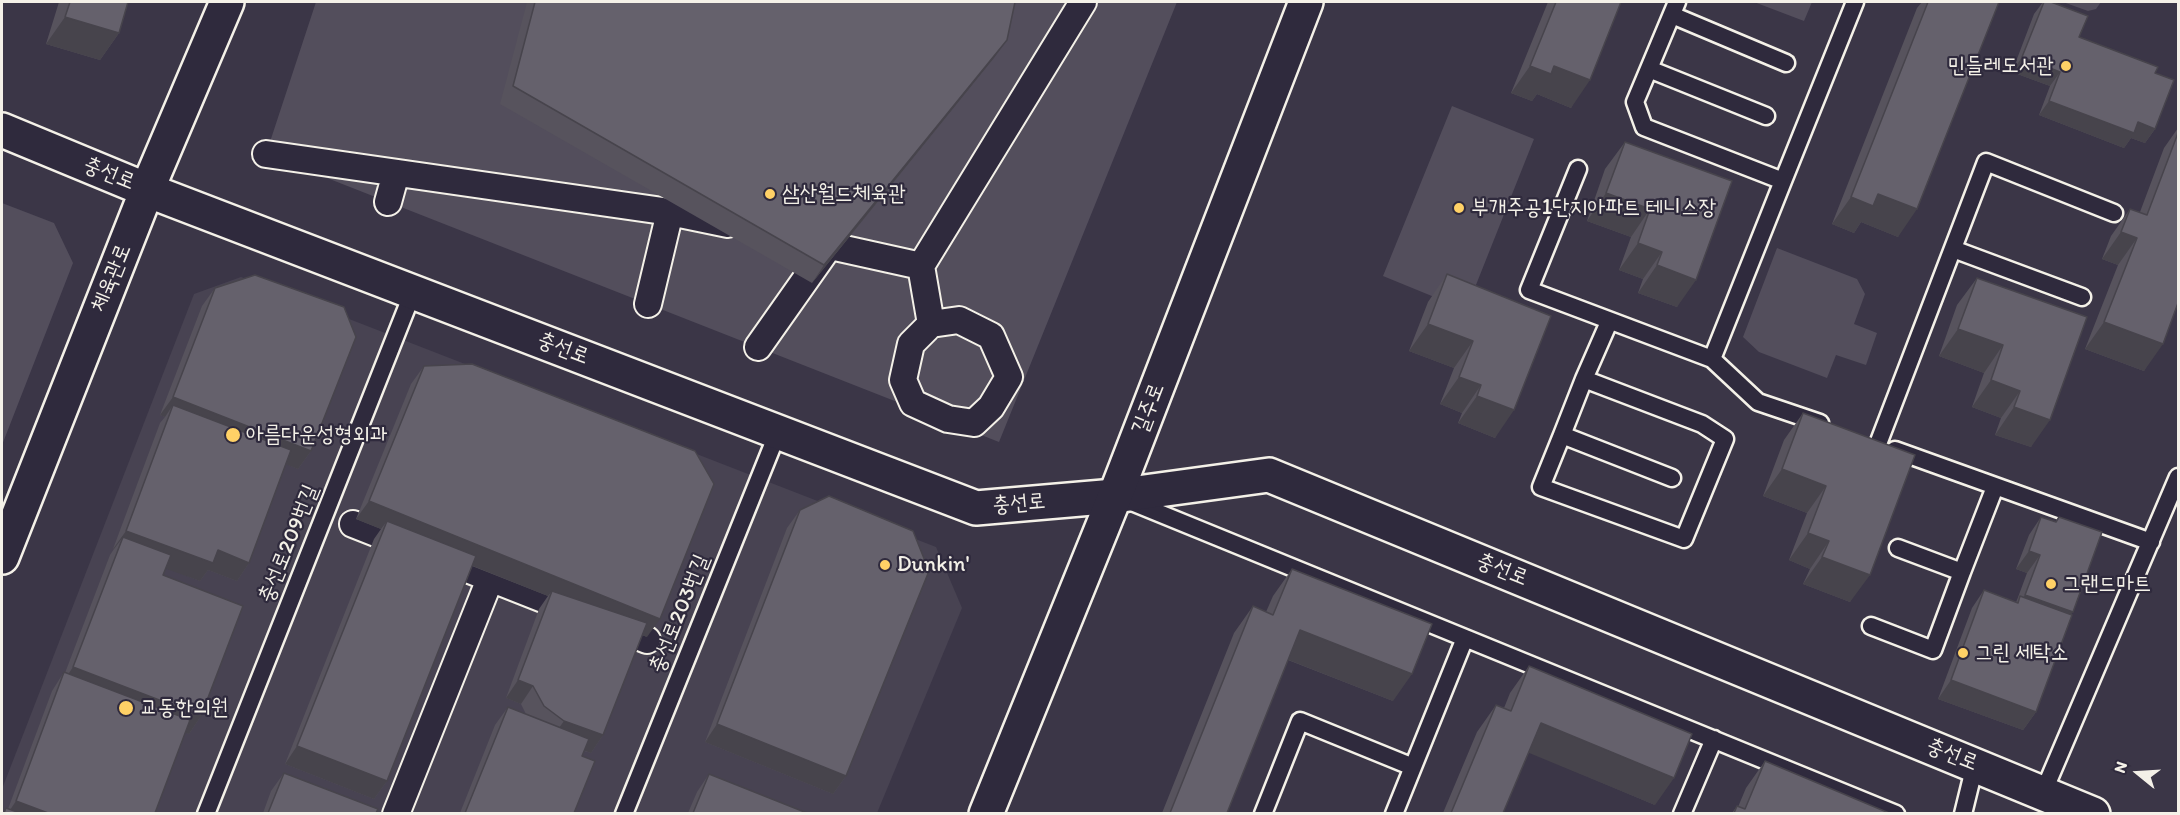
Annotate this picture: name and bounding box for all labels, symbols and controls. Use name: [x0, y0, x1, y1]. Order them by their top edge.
place label: 민들레도서관: [1948, 53, 2054, 79]
marker: 민들레도서관: [2059, 59, 2073, 73]
street label: 충선로: [79, 152, 139, 196]
place label: 삼산월드체육관: [782, 181, 906, 207]
marker: 삼산월드체육관: [763, 187, 777, 201]
place label: 부개주공1단지아파트 테니스장: [1471, 195, 1716, 221]
marker: 부개주공1단지아파트 테니스장: [1452, 201, 1466, 215]
street label: 체육관로: [86, 240, 138, 316]
street label: 충선로: [533, 327, 593, 371]
street label: 길주로: [1127, 379, 1171, 439]
place label: 아름다운성형외과: [246, 422, 388, 448]
marker: 아름다운성형외과: [224, 426, 242, 444]
street label: 충선로209번길: [253, 481, 325, 607]
street label: 충선로: [991, 489, 1047, 519]
street label: 충선로: [1472, 548, 1532, 592]
street label: 충선로203번길: [644, 551, 716, 677]
place label: Dunkin': [897, 552, 970, 578]
marker: Dunkin': [878, 558, 892, 572]
place label: 그랜드마트: [2063, 571, 2152, 597]
marker: 그랜드마트: [2044, 577, 2058, 591]
place label: 그린 세탁소: [1975, 640, 2068, 666]
marker: 그린 세탁소: [1956, 646, 1970, 660]
place label: 교동한의원: [140, 695, 229, 721]
marker: 교동한의원: [117, 699, 135, 717]
street label: 충선로: [1922, 733, 1982, 777]
north arrow: [2108, 743, 2168, 803]
text: N: [2110, 759, 2131, 775]

